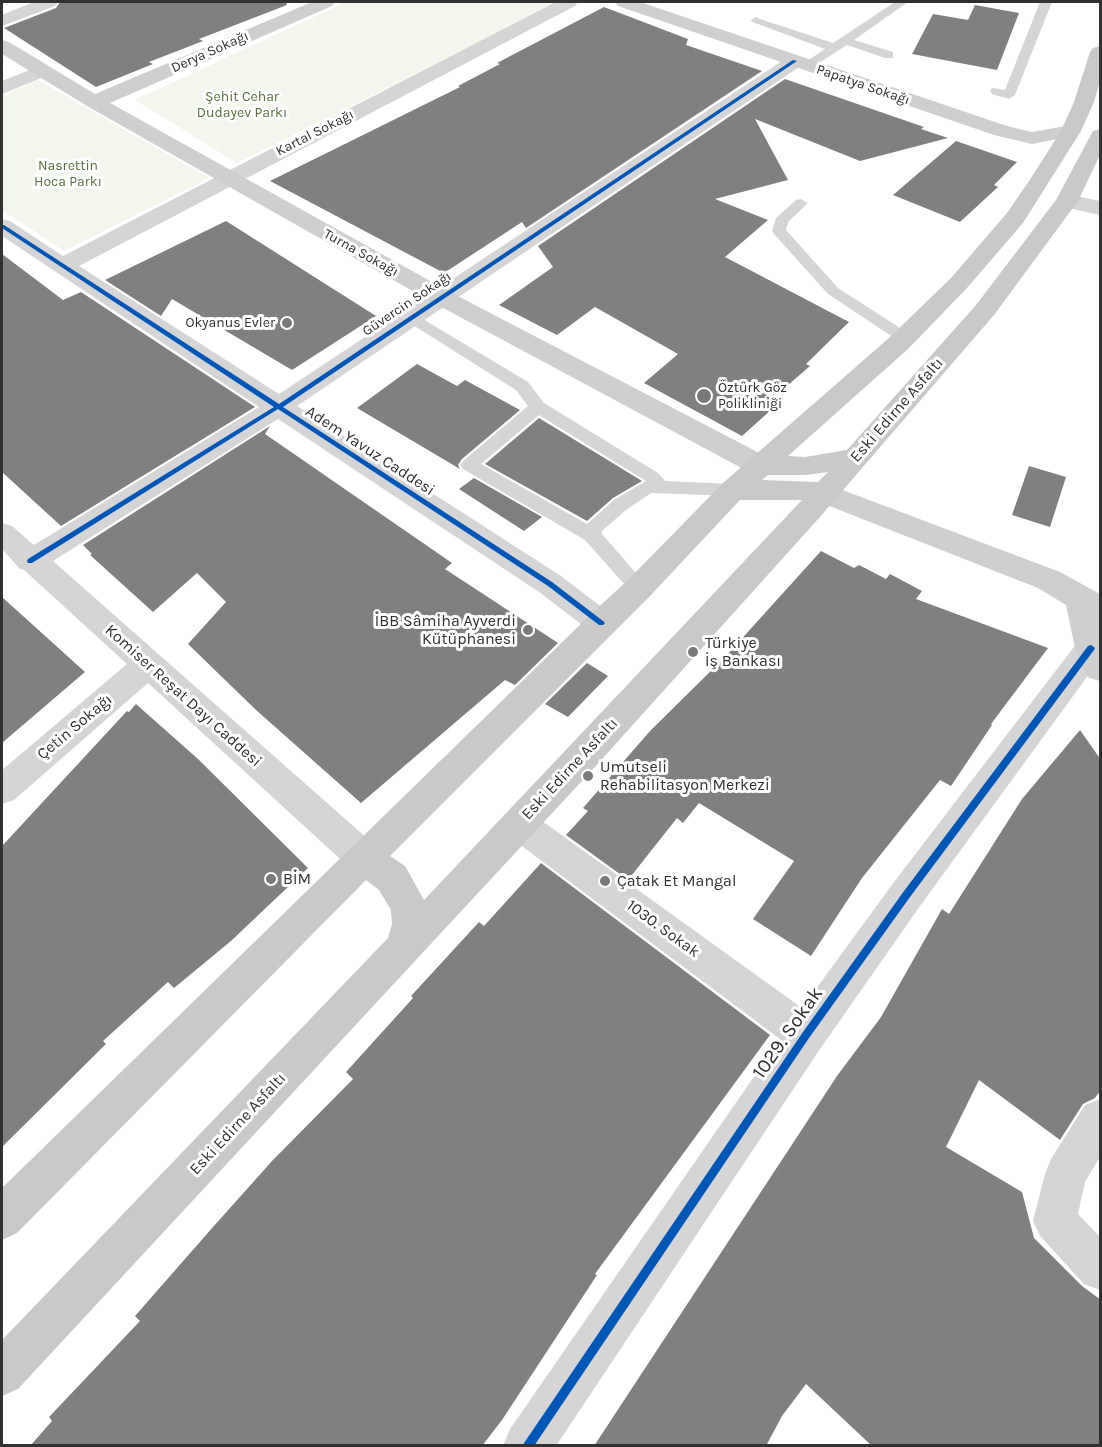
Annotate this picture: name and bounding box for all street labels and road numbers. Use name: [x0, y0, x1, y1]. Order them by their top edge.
street label: Derya Sokağı: [169, 27, 251, 77]
street label: Papatya Sokağı: [814, 61, 912, 109]
street label: Kartal Sokağı: [273, 106, 357, 160]
street label: Turna Sokağı: [321, 226, 401, 280]
street label: Güvercin Sokağı: [359, 268, 455, 340]
street label: Eski Edirne Asfaltı: [846, 354, 948, 466]
street label: Adem Yavuz Caddesi: [302, 402, 438, 500]
street label: Komiser Reşat Dayı Caddesi: [101, 621, 265, 771]
street label: Çetin Sokağı: [33, 690, 117, 764]
street label: Eski Edirne Asfaltı: [518, 714, 622, 824]
street label: 1030. Sokak: [623, 896, 703, 962]
street label: 1029. Sokak: [748, 982, 828, 1084]
street label: Eski Edirne Asfaltı: [186, 1069, 290, 1179]

